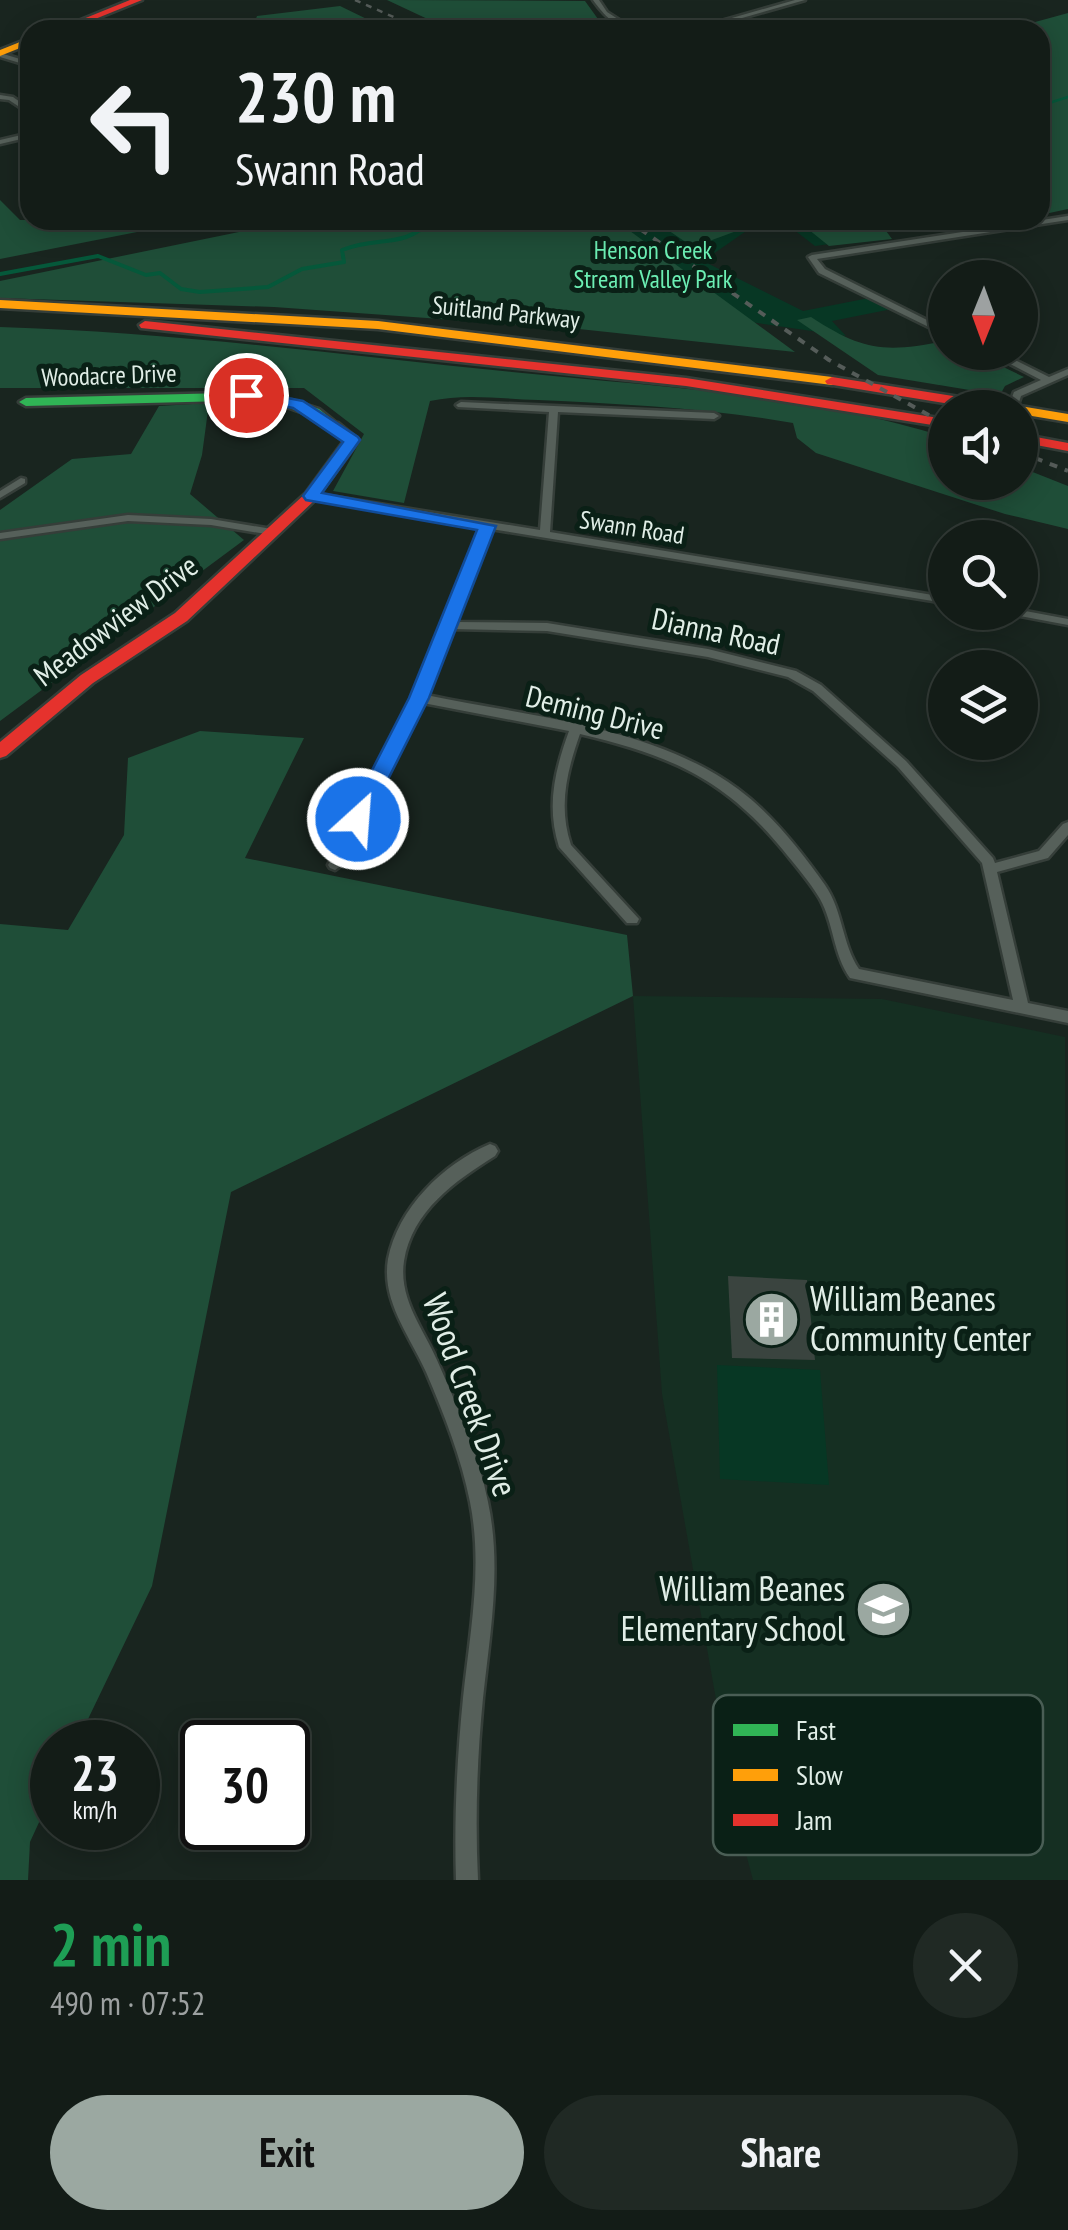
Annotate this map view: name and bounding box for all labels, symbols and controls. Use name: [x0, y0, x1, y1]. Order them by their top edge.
text: 230 m: [235, 51, 396, 141]
icon: left: [70, 60, 200, 190]
text: Swann Road: [235, 139, 425, 197]
park label: Henson Creek Stream Valley Park: [574, 234, 733, 295]
north arrow: [928, 260, 1038, 370]
map controls: [928, 260, 1038, 760]
street label: Suitland Parkway: [431, 288, 582, 336]
pin: [204, 353, 289, 438]
street label: Woodacre Drive: [41, 357, 177, 393]
icon: arrive: [219, 368, 274, 423]
button: sound: [928, 390, 1038, 500]
street label: Swann Road: [577, 503, 687, 551]
button: search: [928, 520, 1038, 630]
street label: Meadowview Drive: [25, 545, 205, 694]
street label: Dianna Road: [649, 598, 784, 663]
button: layers: [928, 650, 1038, 760]
street label: Deming Drive: [522, 676, 669, 748]
position arrow: [306, 767, 410, 871]
place label: William Beanes Community Center: [810, 1275, 1032, 1361]
street label: Wood Creek Drive: [413, 1287, 529, 1502]
building icon: William Beanes Community Center: [741, 1289, 801, 1349]
place label: William Beanes Elementary School: [621, 1565, 845, 1651]
school or university icon: William Beanes Elementary School: [854, 1579, 914, 1639]
legend: [713, 1695, 1043, 1855]
text: Fast: [796, 1711, 836, 1748]
speed limit sign: 30: [180, 1720, 310, 1850]
text: 23: [71, 1740, 119, 1805]
text: Slow: [796, 1756, 843, 1793]
text: km/h: [73, 1794, 117, 1826]
text: Jam: [795, 1801, 832, 1838]
text: 2 min: [50, 1905, 171, 1983]
button: close: [913, 1913, 1018, 2018]
text: 490 m · 07:52: [50, 1982, 205, 2024]
button: Exit: [50, 2095, 524, 2210]
button: Share: [544, 2095, 1018, 2210]

